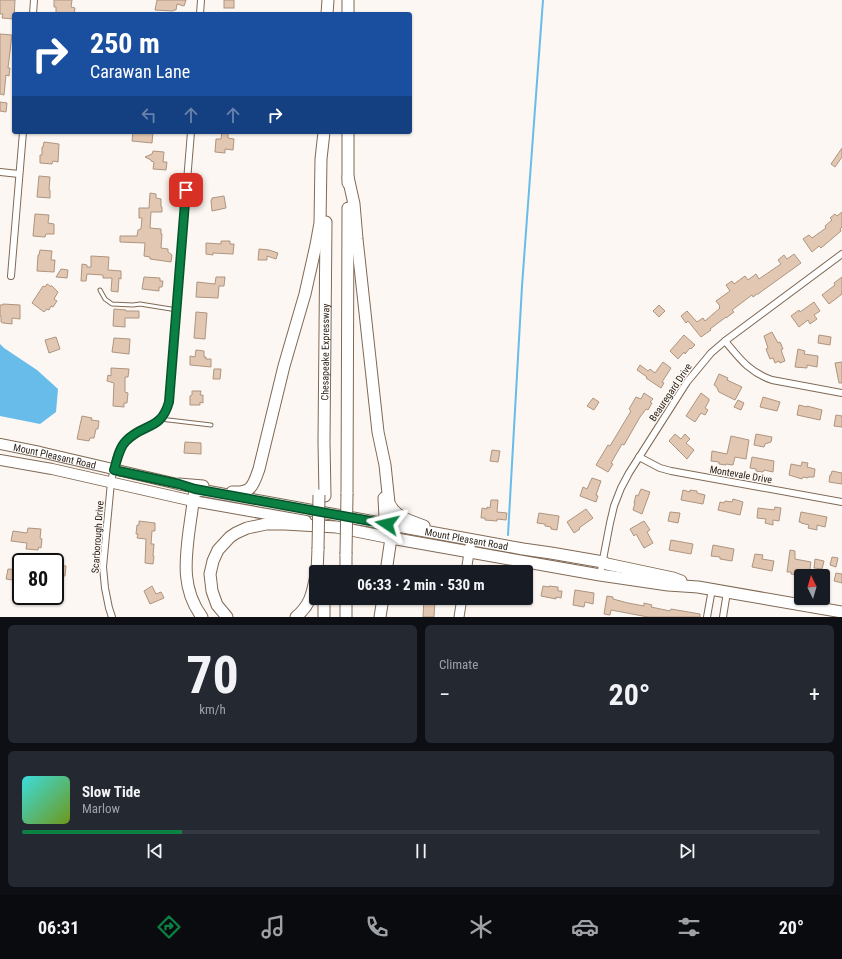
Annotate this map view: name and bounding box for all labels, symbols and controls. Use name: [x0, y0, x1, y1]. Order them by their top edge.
text: 250 m: [90, 27, 160, 60]
icon: right: [24, 28, 76, 80]
text: Carawan Lane: [90, 61, 190, 82]
icon: left: [138, 104, 160, 126]
icon: ahead: [180, 104, 202, 126]
icon: ahead: [222, 104, 244, 126]
icon: right: [264, 104, 286, 126]
pin: [169, 173, 203, 207]
icon: arrive: [175, 179, 197, 201]
street label: Chesapeake Expressway: [319, 304, 331, 401]
street label: Beauregard Drive: [647, 361, 694, 423]
street label: Mount Pleasant Road: [12, 442, 97, 471]
street label: Montevale Drive: [709, 464, 773, 485]
street label: Scarborough Drive: [89, 500, 106, 574]
position arrow: [366, 503, 408, 545]
street label: Mount Pleasant Road: [424, 526, 509, 552]
speed limit sign: 80: [12, 553, 64, 605]
north arrow: [794, 569, 830, 605]
map controls: [794, 569, 830, 605]
text: 06:33 · 2 min · 530 m: [357, 576, 485, 594]
text: 70: [186, 645, 239, 706]
text: Climate: [439, 657, 478, 672]
text: 20°: [609, 677, 651, 712]
text: −: [439, 682, 450, 707]
text: +: [809, 682, 820, 707]
text: km/h: [199, 702, 226, 717]
text: Slow Tide: [82, 783, 140, 801]
text: Marlow: [82, 801, 120, 816]
icon: previous: [144, 840, 166, 862]
icon: pause: [410, 840, 432, 862]
icon: next: [676, 840, 698, 862]
icon: directions: [155, 913, 183, 941]
icon: music: [259, 913, 287, 941]
icon: phone: [363, 913, 391, 941]
icon: climate: [467, 913, 495, 941]
icon: car: [571, 913, 599, 941]
icon: filters: [675, 913, 703, 941]
text: 06:31: [38, 917, 79, 938]
text: 20°: [779, 917, 804, 938]

